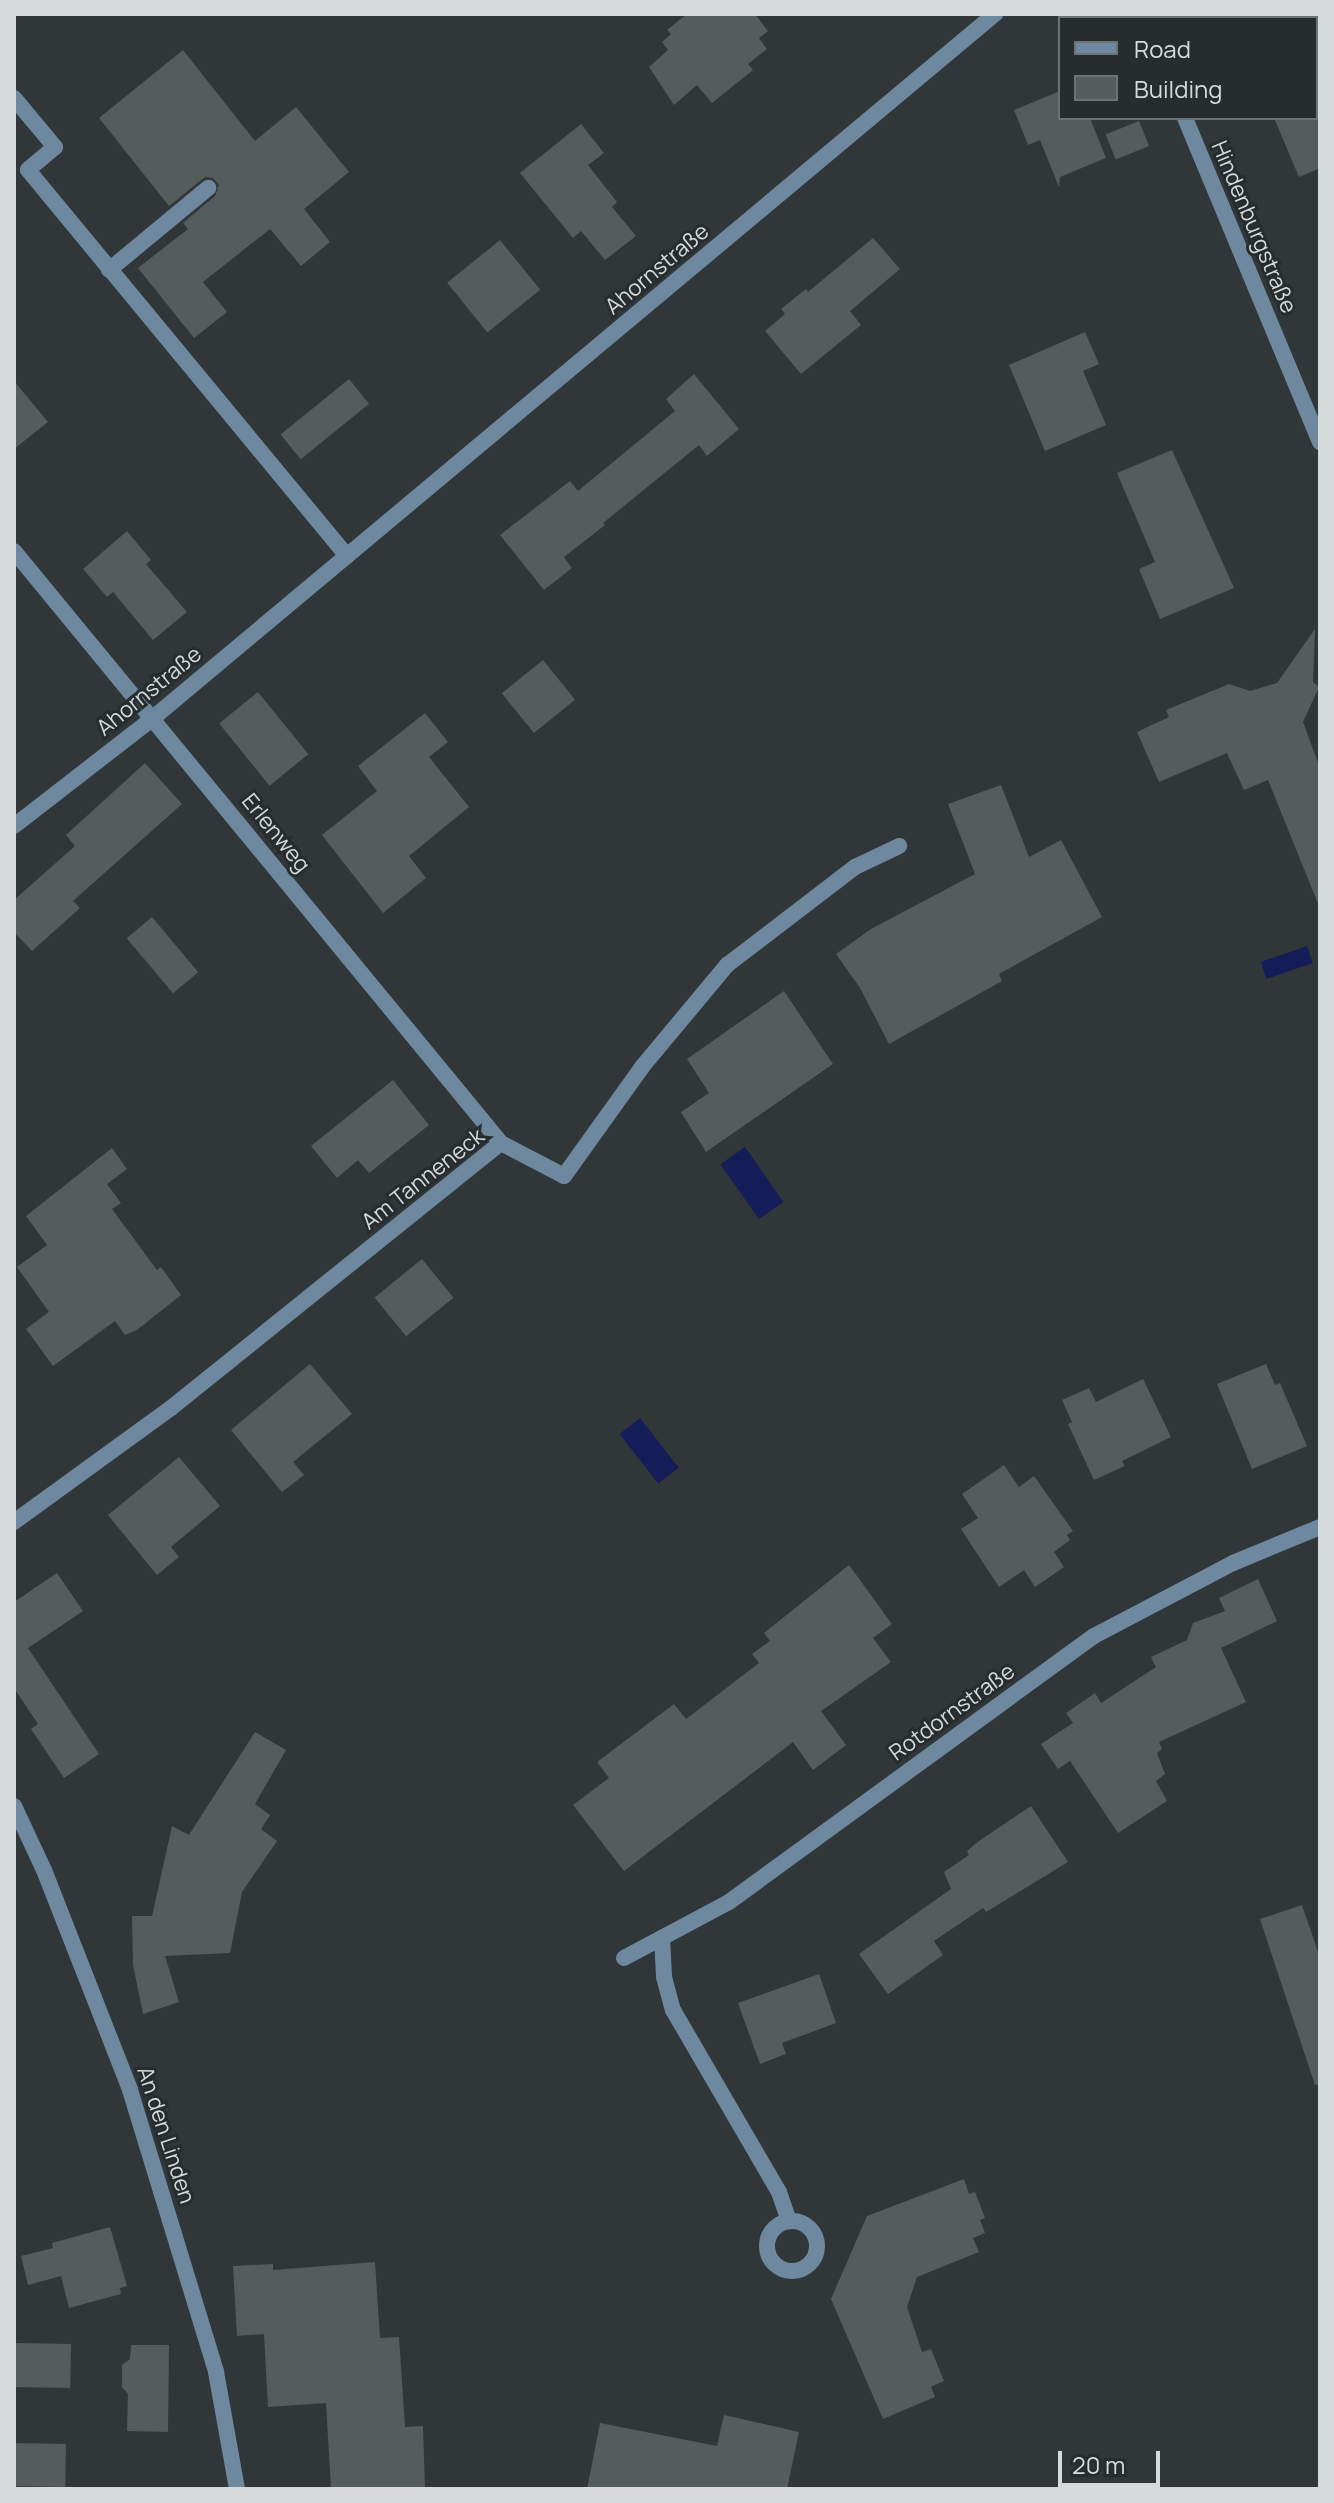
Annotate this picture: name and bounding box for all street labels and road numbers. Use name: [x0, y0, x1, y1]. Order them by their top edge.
street label: Hindenburgstraße: [1206, 137, 1302, 317]
street label: Ahornstraße: [600, 218, 714, 320]
street label: Ahornstraße: [91, 641, 207, 741]
street label: Erlenweg: [236, 788, 316, 878]
street label: Am Tanneneck: [356, 1123, 490, 1235]
street label: Rotdornstraße: [884, 1658, 1020, 1766]
street label: An den Linden: [131, 2063, 201, 2207]

